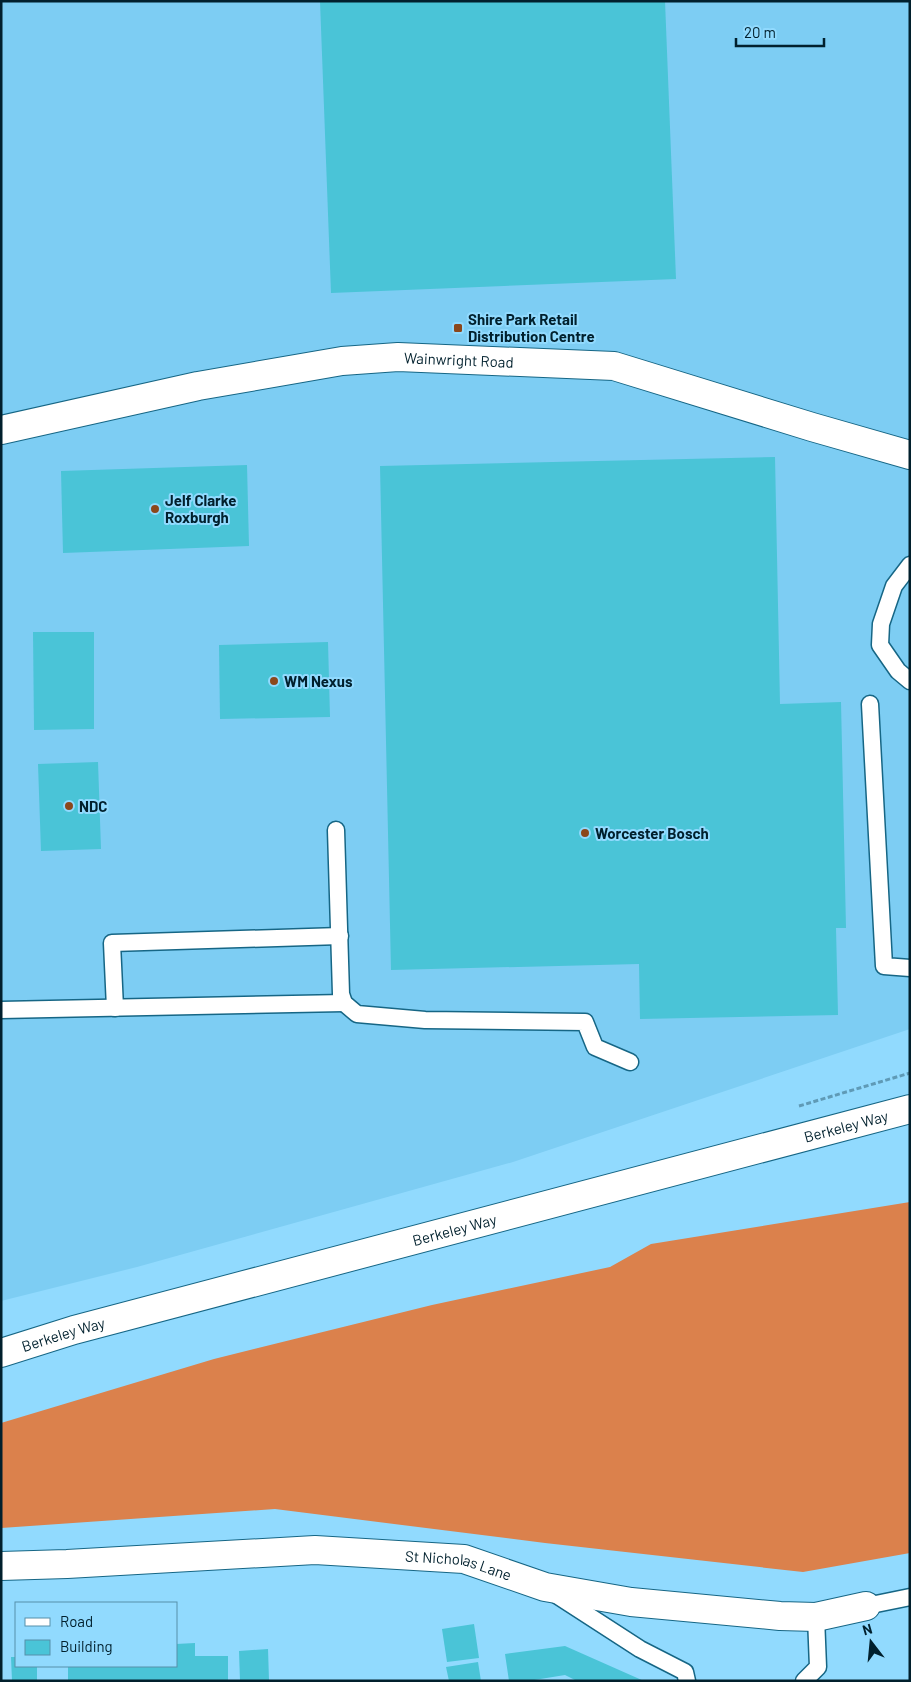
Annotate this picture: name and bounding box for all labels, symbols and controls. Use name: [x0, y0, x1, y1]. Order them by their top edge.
scale bar: [736, 15, 824, 47]
text: 20 m: [744, 23, 776, 41]
place label: Shire Park Retail Distribution Centre: [468, 310, 595, 345]
marker: Shire Park Retail Distribution Centre: [452, 322, 464, 334]
street label: Wainwright Road: [404, 348, 514, 371]
place label: Jelf Clarke Roxburgh: [165, 491, 236, 526]
marker: Jelf Clarke Roxburgh: [149, 503, 161, 515]
place label: WM Nexus: [284, 672, 353, 690]
marker: WM Nexus: [268, 675, 280, 687]
place label: NDC: [79, 797, 107, 815]
marker: NDC: [63, 800, 75, 812]
place label: Worcester Bosch: [595, 824, 709, 842]
marker: Worcester Bosch: [579, 827, 591, 839]
street label: Berkeley Way: [802, 1106, 890, 1146]
street label: Berkeley Way: [410, 1210, 498, 1249]
street label: Berkeley Way: [19, 1313, 107, 1355]
street label: St Nicholas Lane: [404, 1546, 514, 1584]
legend: [15, 1602, 178, 1667]
text: Road: [60, 1612, 93, 1630]
north arrow: [846, 1617, 896, 1667]
text: N: [860, 1620, 874, 1638]
text: Building: [60, 1637, 113, 1655]

